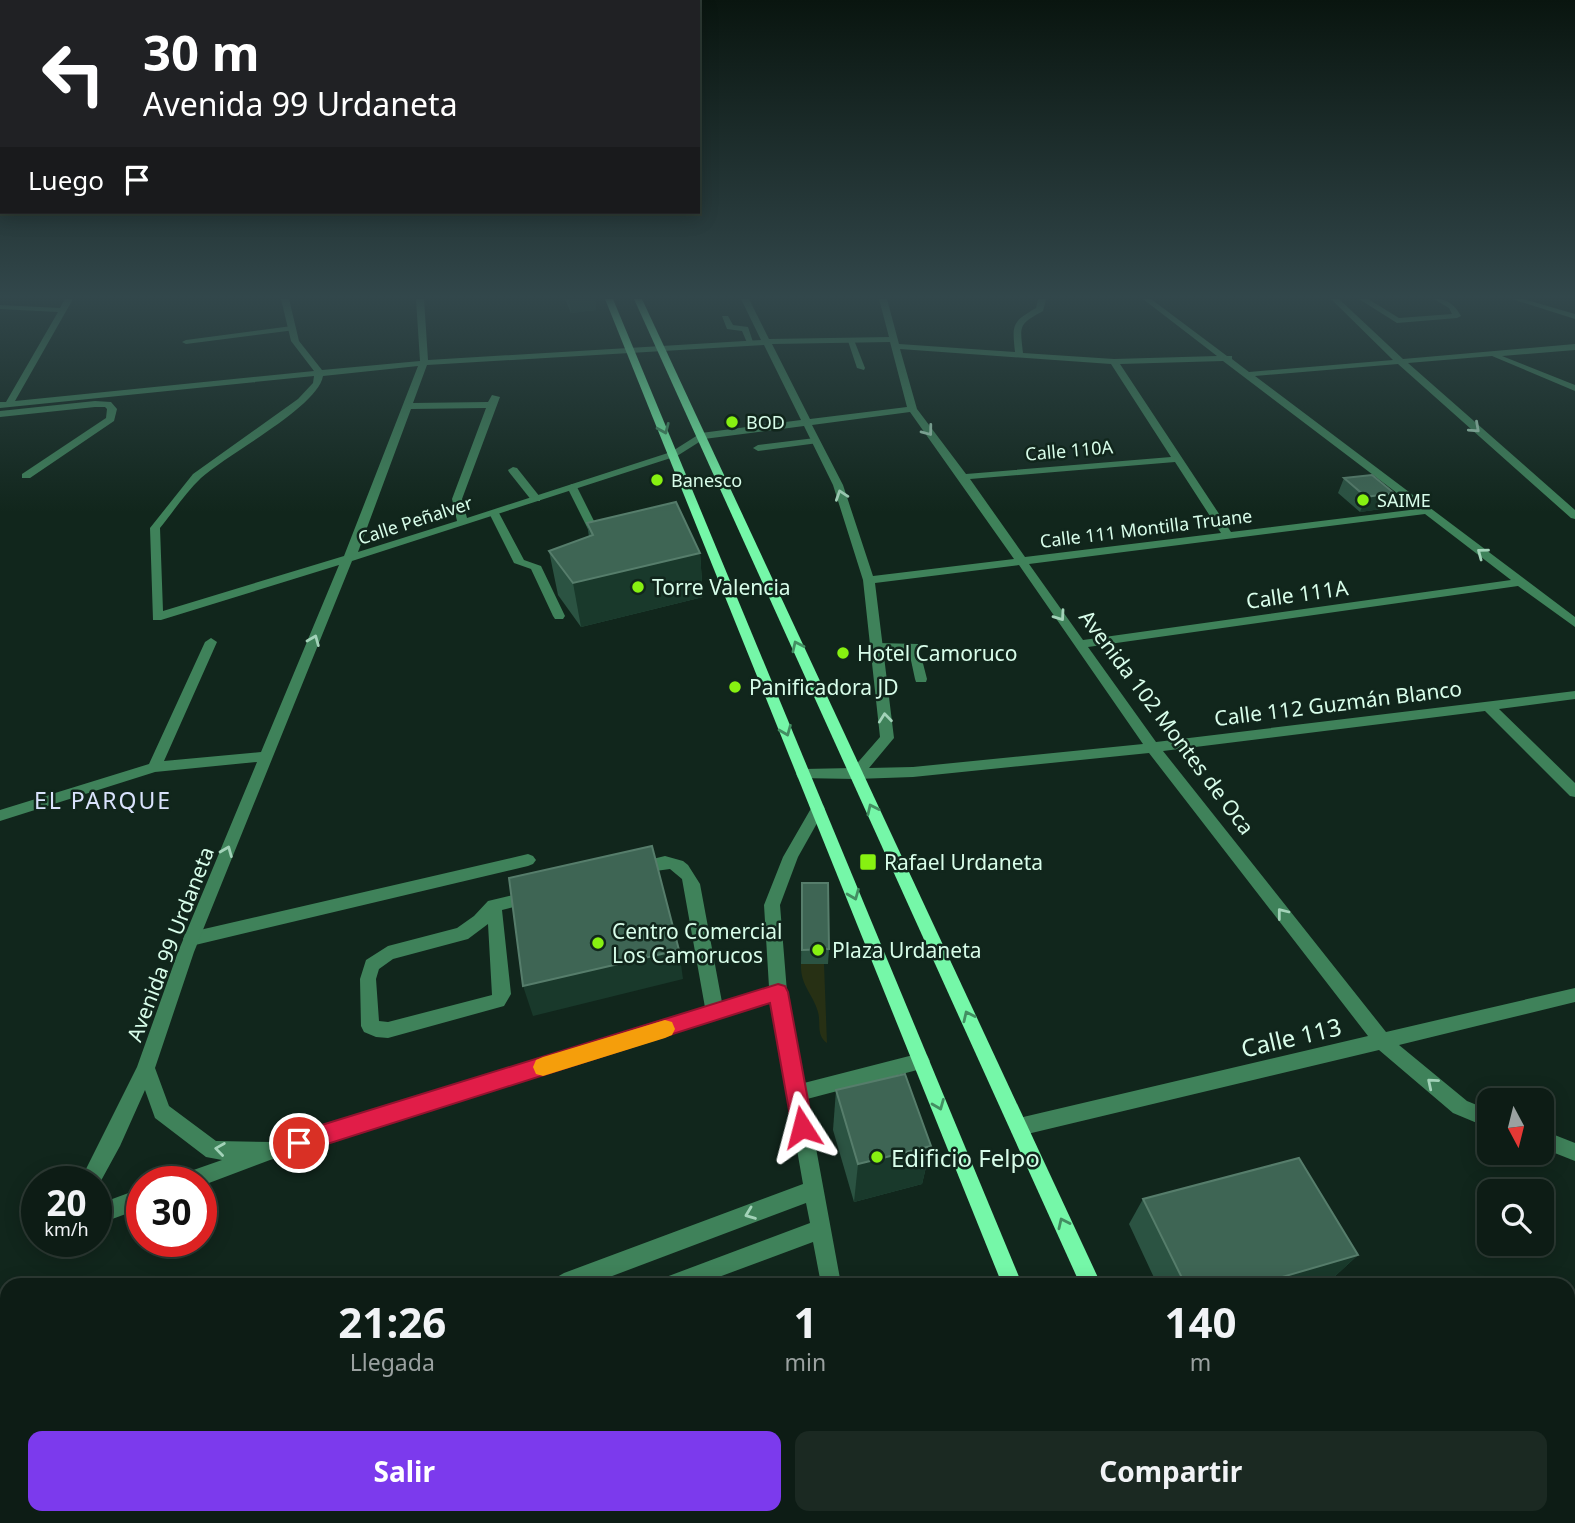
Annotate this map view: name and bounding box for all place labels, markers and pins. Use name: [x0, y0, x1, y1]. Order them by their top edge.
place label: BOD: [746, 410, 785, 434]
marker: BOD: [724, 414, 740, 430]
place label: Banesco: [671, 468, 742, 492]
marker: Banesco: [649, 472, 665, 488]
place label: SAIME: [1377, 488, 1431, 512]
marker: SAIME: [1355, 492, 1371, 508]
place label: Torre Valencia: [652, 573, 791, 601]
marker: Torre Valencia: [630, 579, 646, 595]
place label: Hotel Camoruco: [857, 639, 1017, 667]
marker: Hotel Camoruco: [835, 645, 851, 661]
place label: Panificadora JD: [749, 673, 899, 701]
marker: Panificadora JD: [727, 679, 743, 695]
place label: Rafael Urdaneta: [884, 848, 1043, 876]
marker: Rafael Urdaneta: [858, 852, 878, 872]
place label: Centro Comercial Los Camorucos: [612, 917, 783, 969]
marker: Centro Comercial Los Camorucos: [590, 935, 606, 951]
place label: Plaza Urdaneta: [832, 936, 982, 964]
marker: Plaza Urdaneta: [810, 942, 826, 958]
pin: [269, 1113, 329, 1173]
place label: Edificio Felpo: [891, 1141, 1040, 1174]
marker: Edificio Felpo: [869, 1149, 885, 1165]

